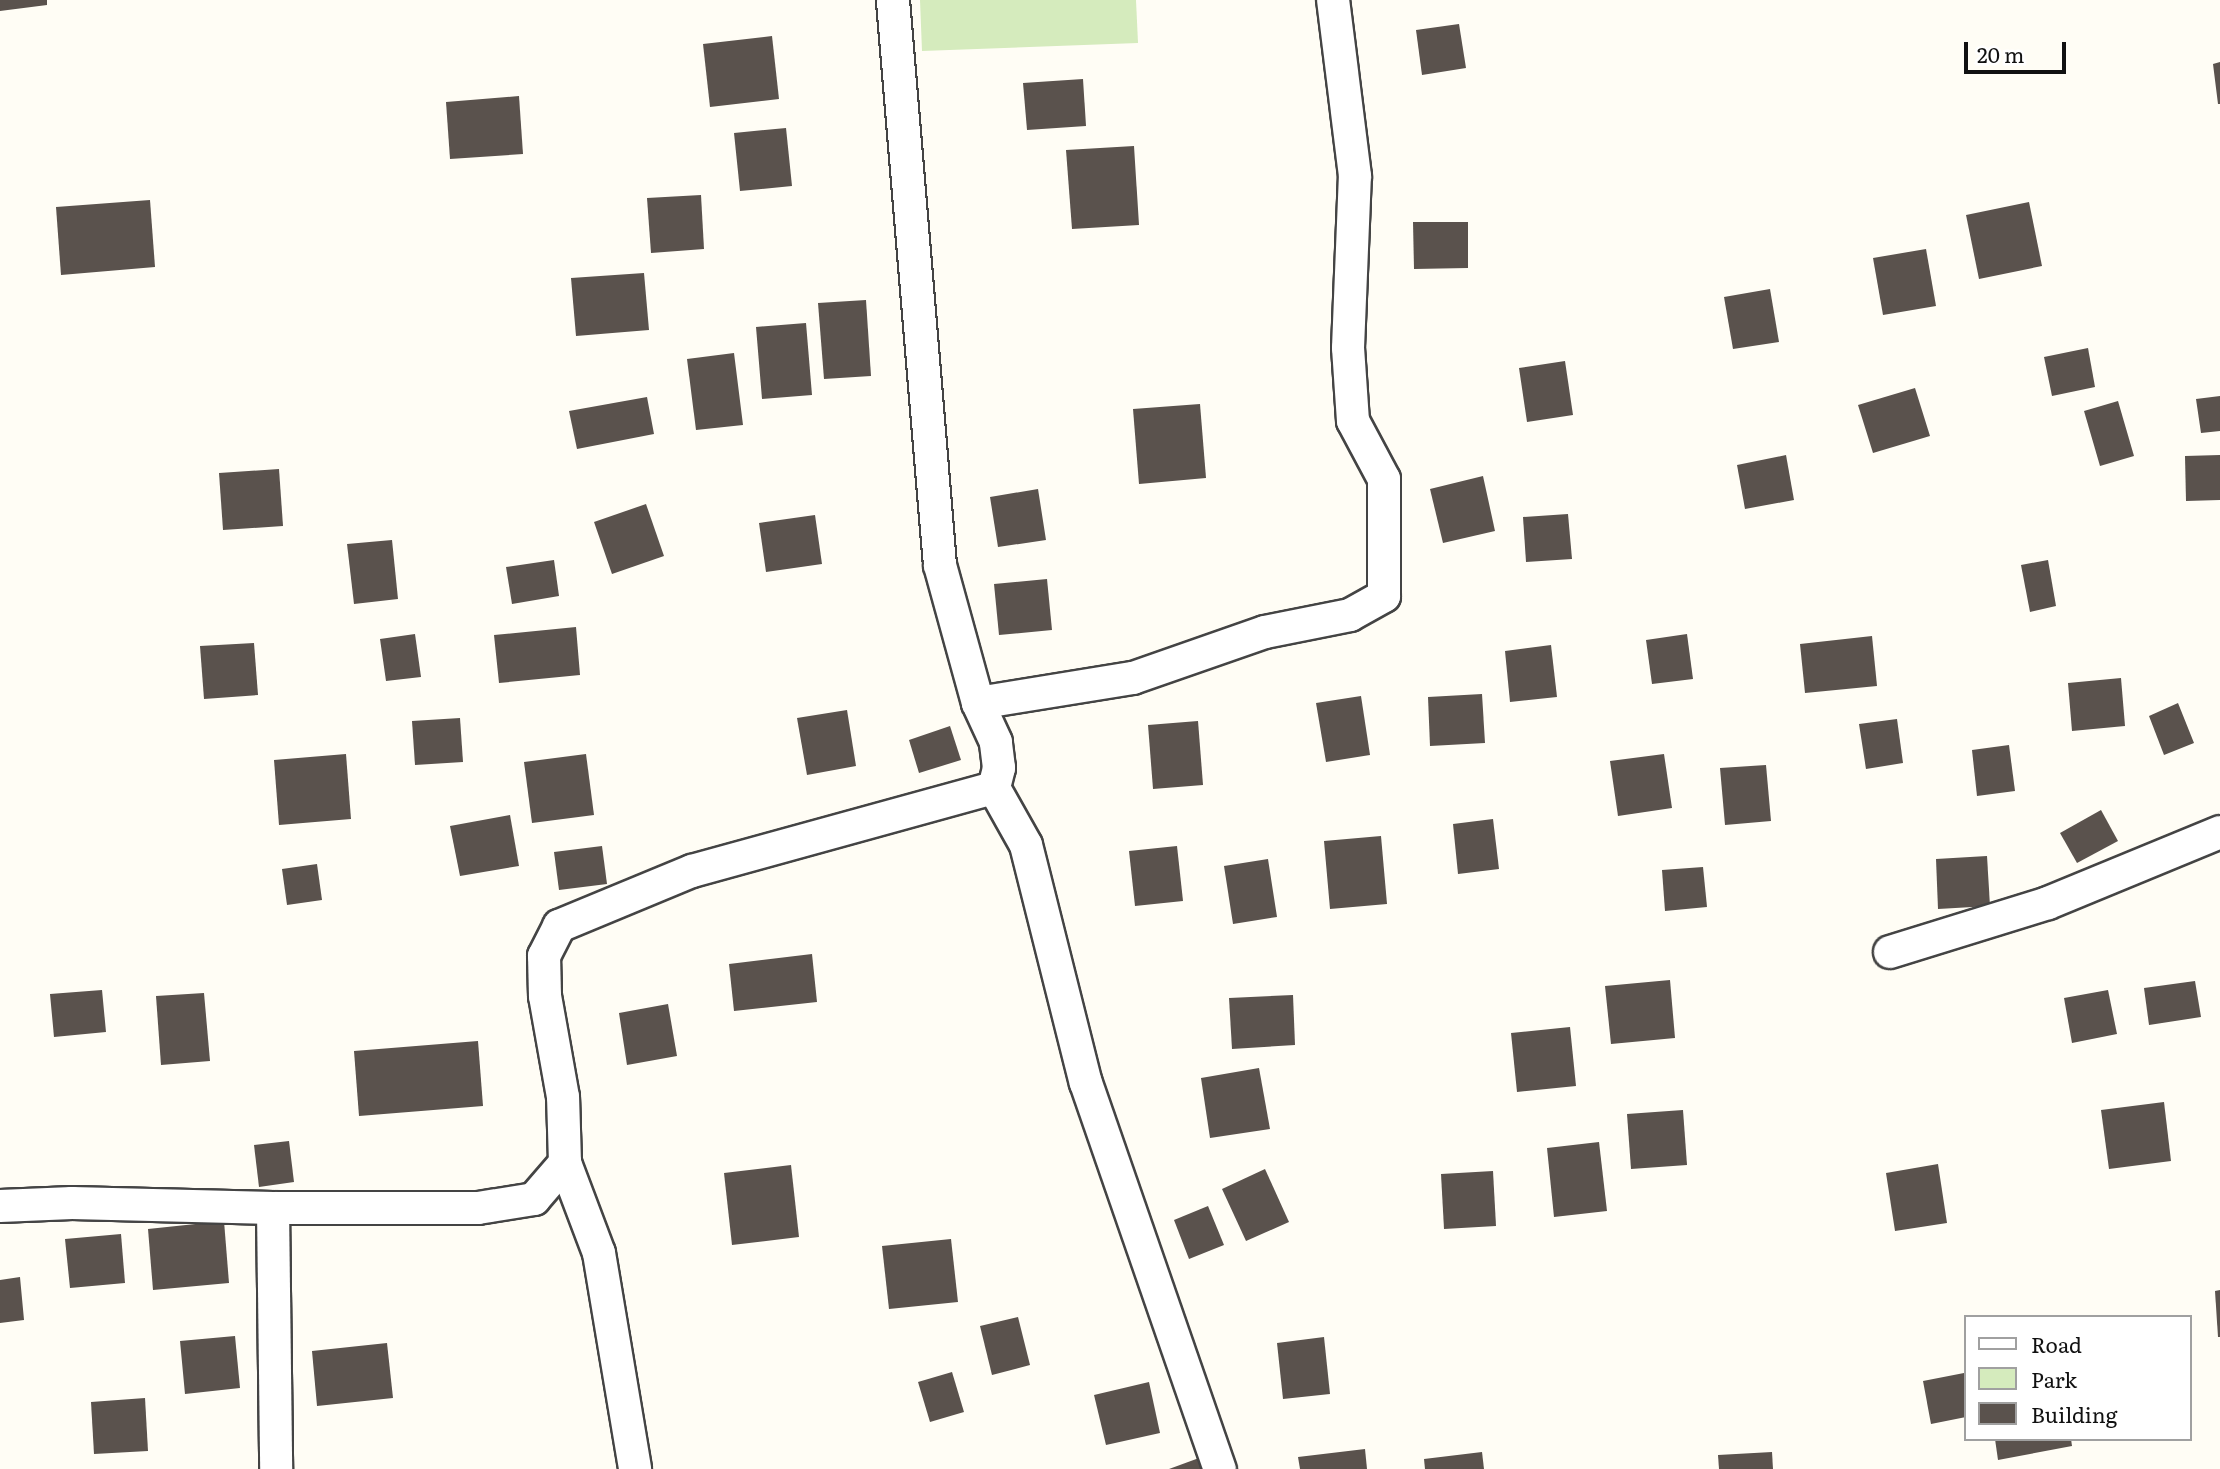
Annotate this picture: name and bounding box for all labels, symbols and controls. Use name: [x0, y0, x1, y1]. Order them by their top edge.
scale bar: [1968, 28, 2070, 72]
text: 20 m: [1977, 38, 2024, 69]
legend: [1965, 1315, 2192, 1441]
text: Road: [2031, 1328, 2082, 1359]
text: Park: [2031, 1363, 2077, 1394]
text: Building: [2031, 1398, 2117, 1429]

